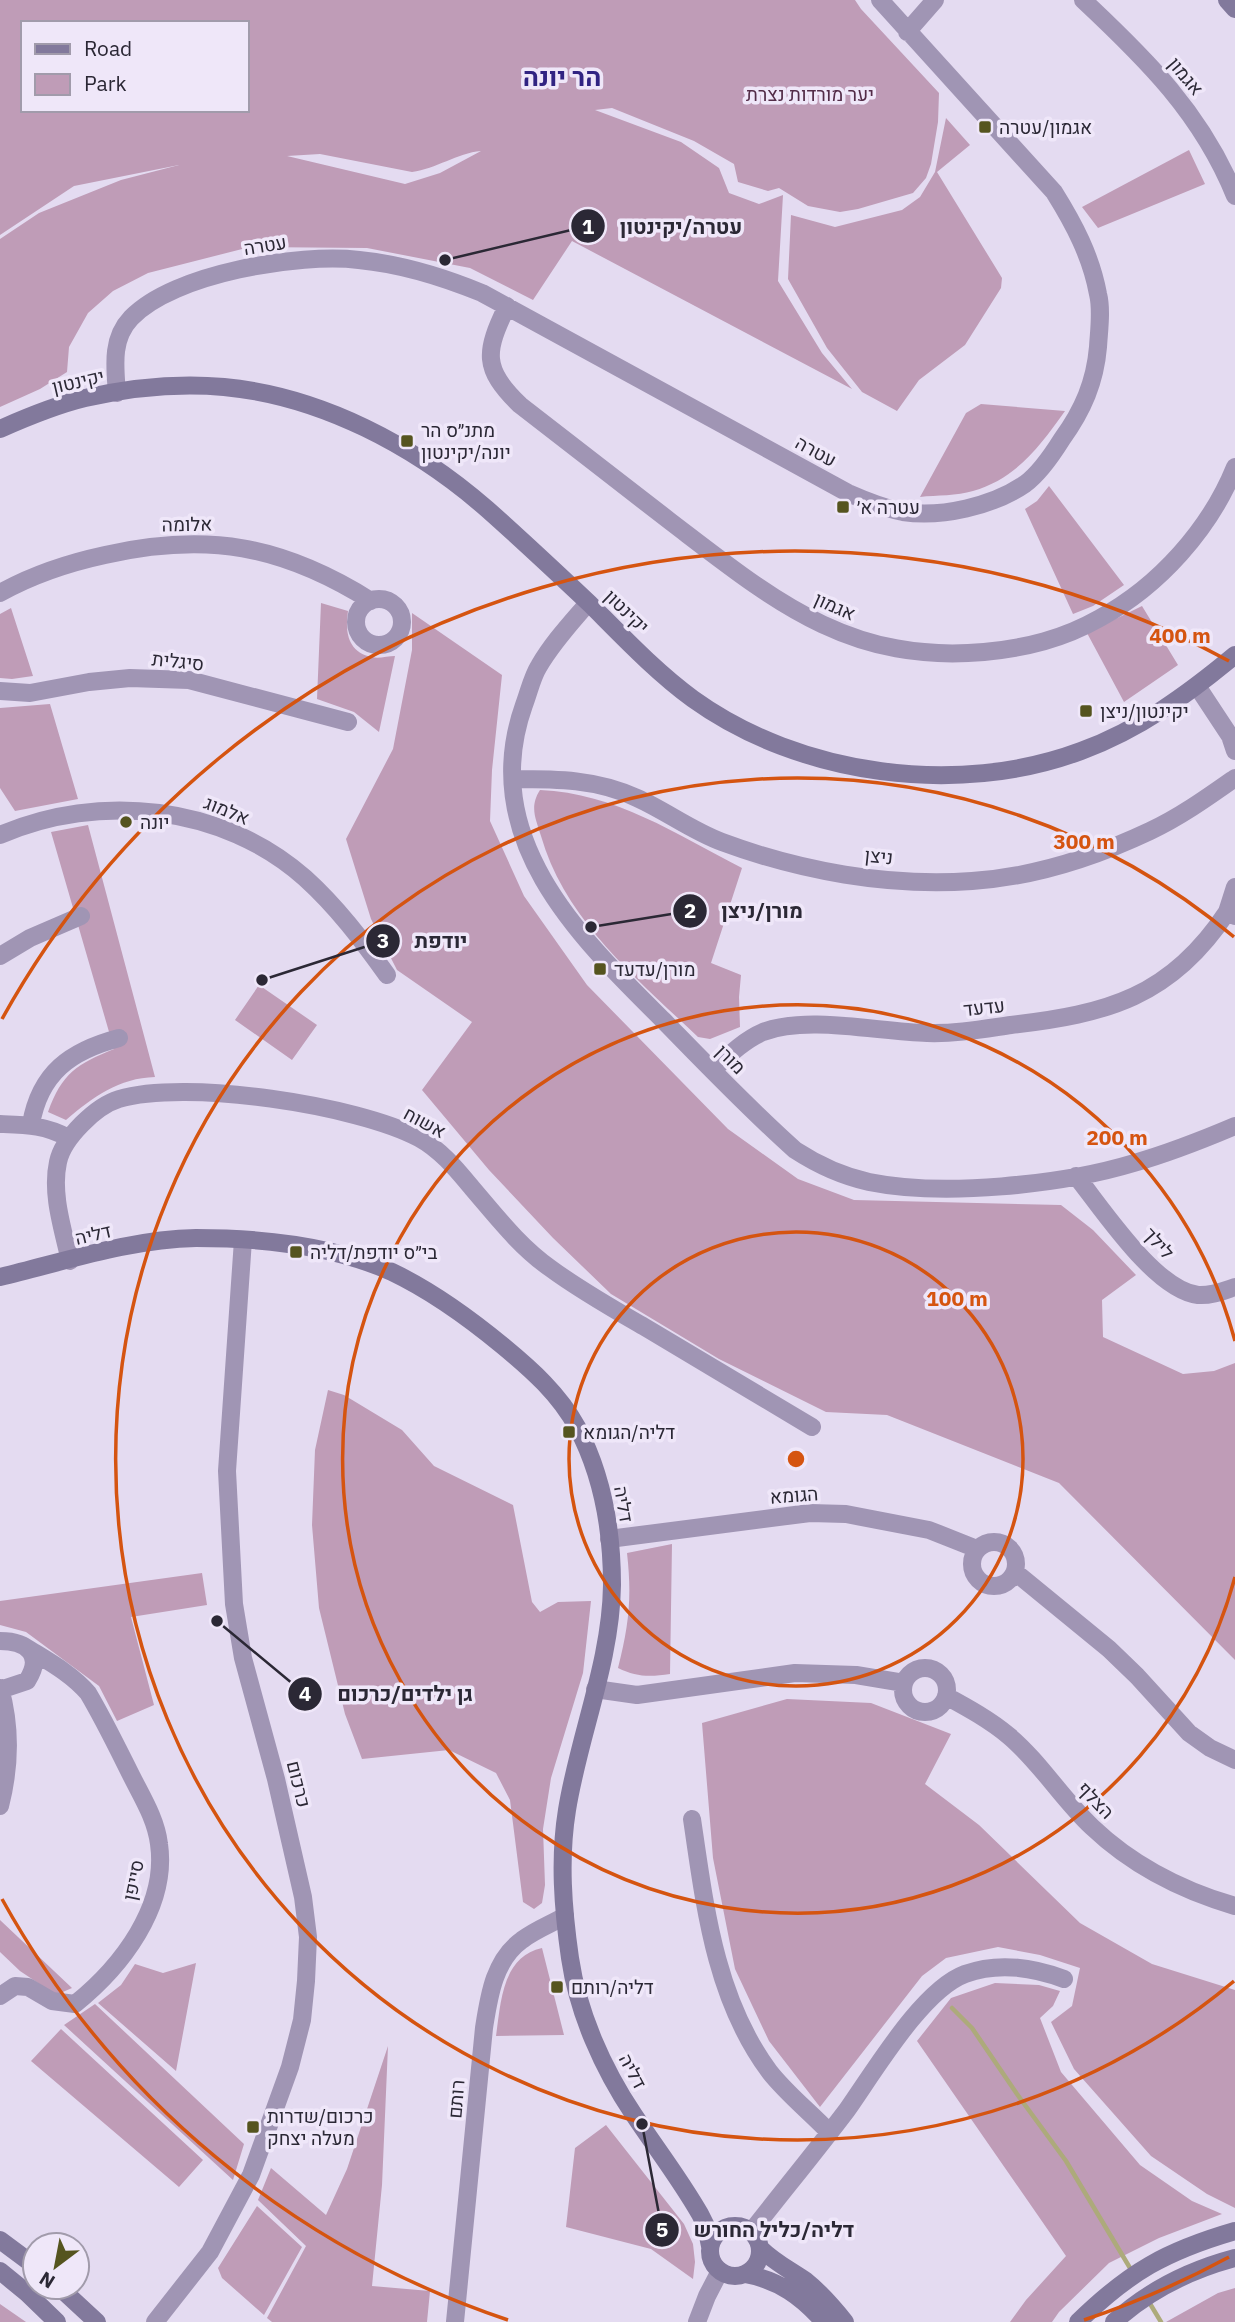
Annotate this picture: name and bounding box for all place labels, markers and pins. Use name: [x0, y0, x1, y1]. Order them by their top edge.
place label: אגמון/עטרה: [999, 115, 1092, 139]
marker: אגמון/עטרה: [977, 119, 993, 135]
callout: עטרה/יקינטון: [570, 205, 756, 247]
place label: מתנ״ס הר יונה/יקינטון: [421, 418, 511, 464]
marker: מתנ״ס הר יונה/יקינטון: [399, 433, 415, 449]
place label: עטרה א׳: [857, 495, 920, 519]
marker: עטרה א׳: [835, 499, 851, 515]
place label: יקינטון/ניצן: [1100, 699, 1189, 723]
marker: יקינטון/ניצן: [1078, 703, 1094, 719]
place label: יונה: [140, 810, 169, 834]
marker: יונה: [118, 814, 134, 830]
callout: מורן/ניצן: [673, 890, 817, 932]
callout: יודפת: [366, 920, 482, 962]
place label: מורן/עדעד: [614, 957, 696, 981]
marker: מורן/עדעד: [592, 961, 608, 977]
place label: בי״ס יודפת/דליה: [310, 1240, 437, 1264]
marker: בי״ס יודפת/דליה: [288, 1244, 304, 1260]
place label: דליה/הגומא: [583, 1420, 675, 1444]
marker: דליה/הגומא: [561, 1424, 577, 1440]
centre of rings: [784, 1447, 808, 1471]
callout: גן ילדים/כרכום: [288, 1673, 486, 1715]
place label: דליה/רותם: [571, 1975, 654, 1999]
marker: דליה/רותם: [549, 1979, 565, 1995]
place label: כרכום/שדרות מעלה יצחק: [267, 2104, 373, 2150]
marker: כרכום/שדרות מעלה יצחק: [245, 2119, 261, 2135]
callout: דליה/כליל החורש: [644, 2209, 868, 2251]

